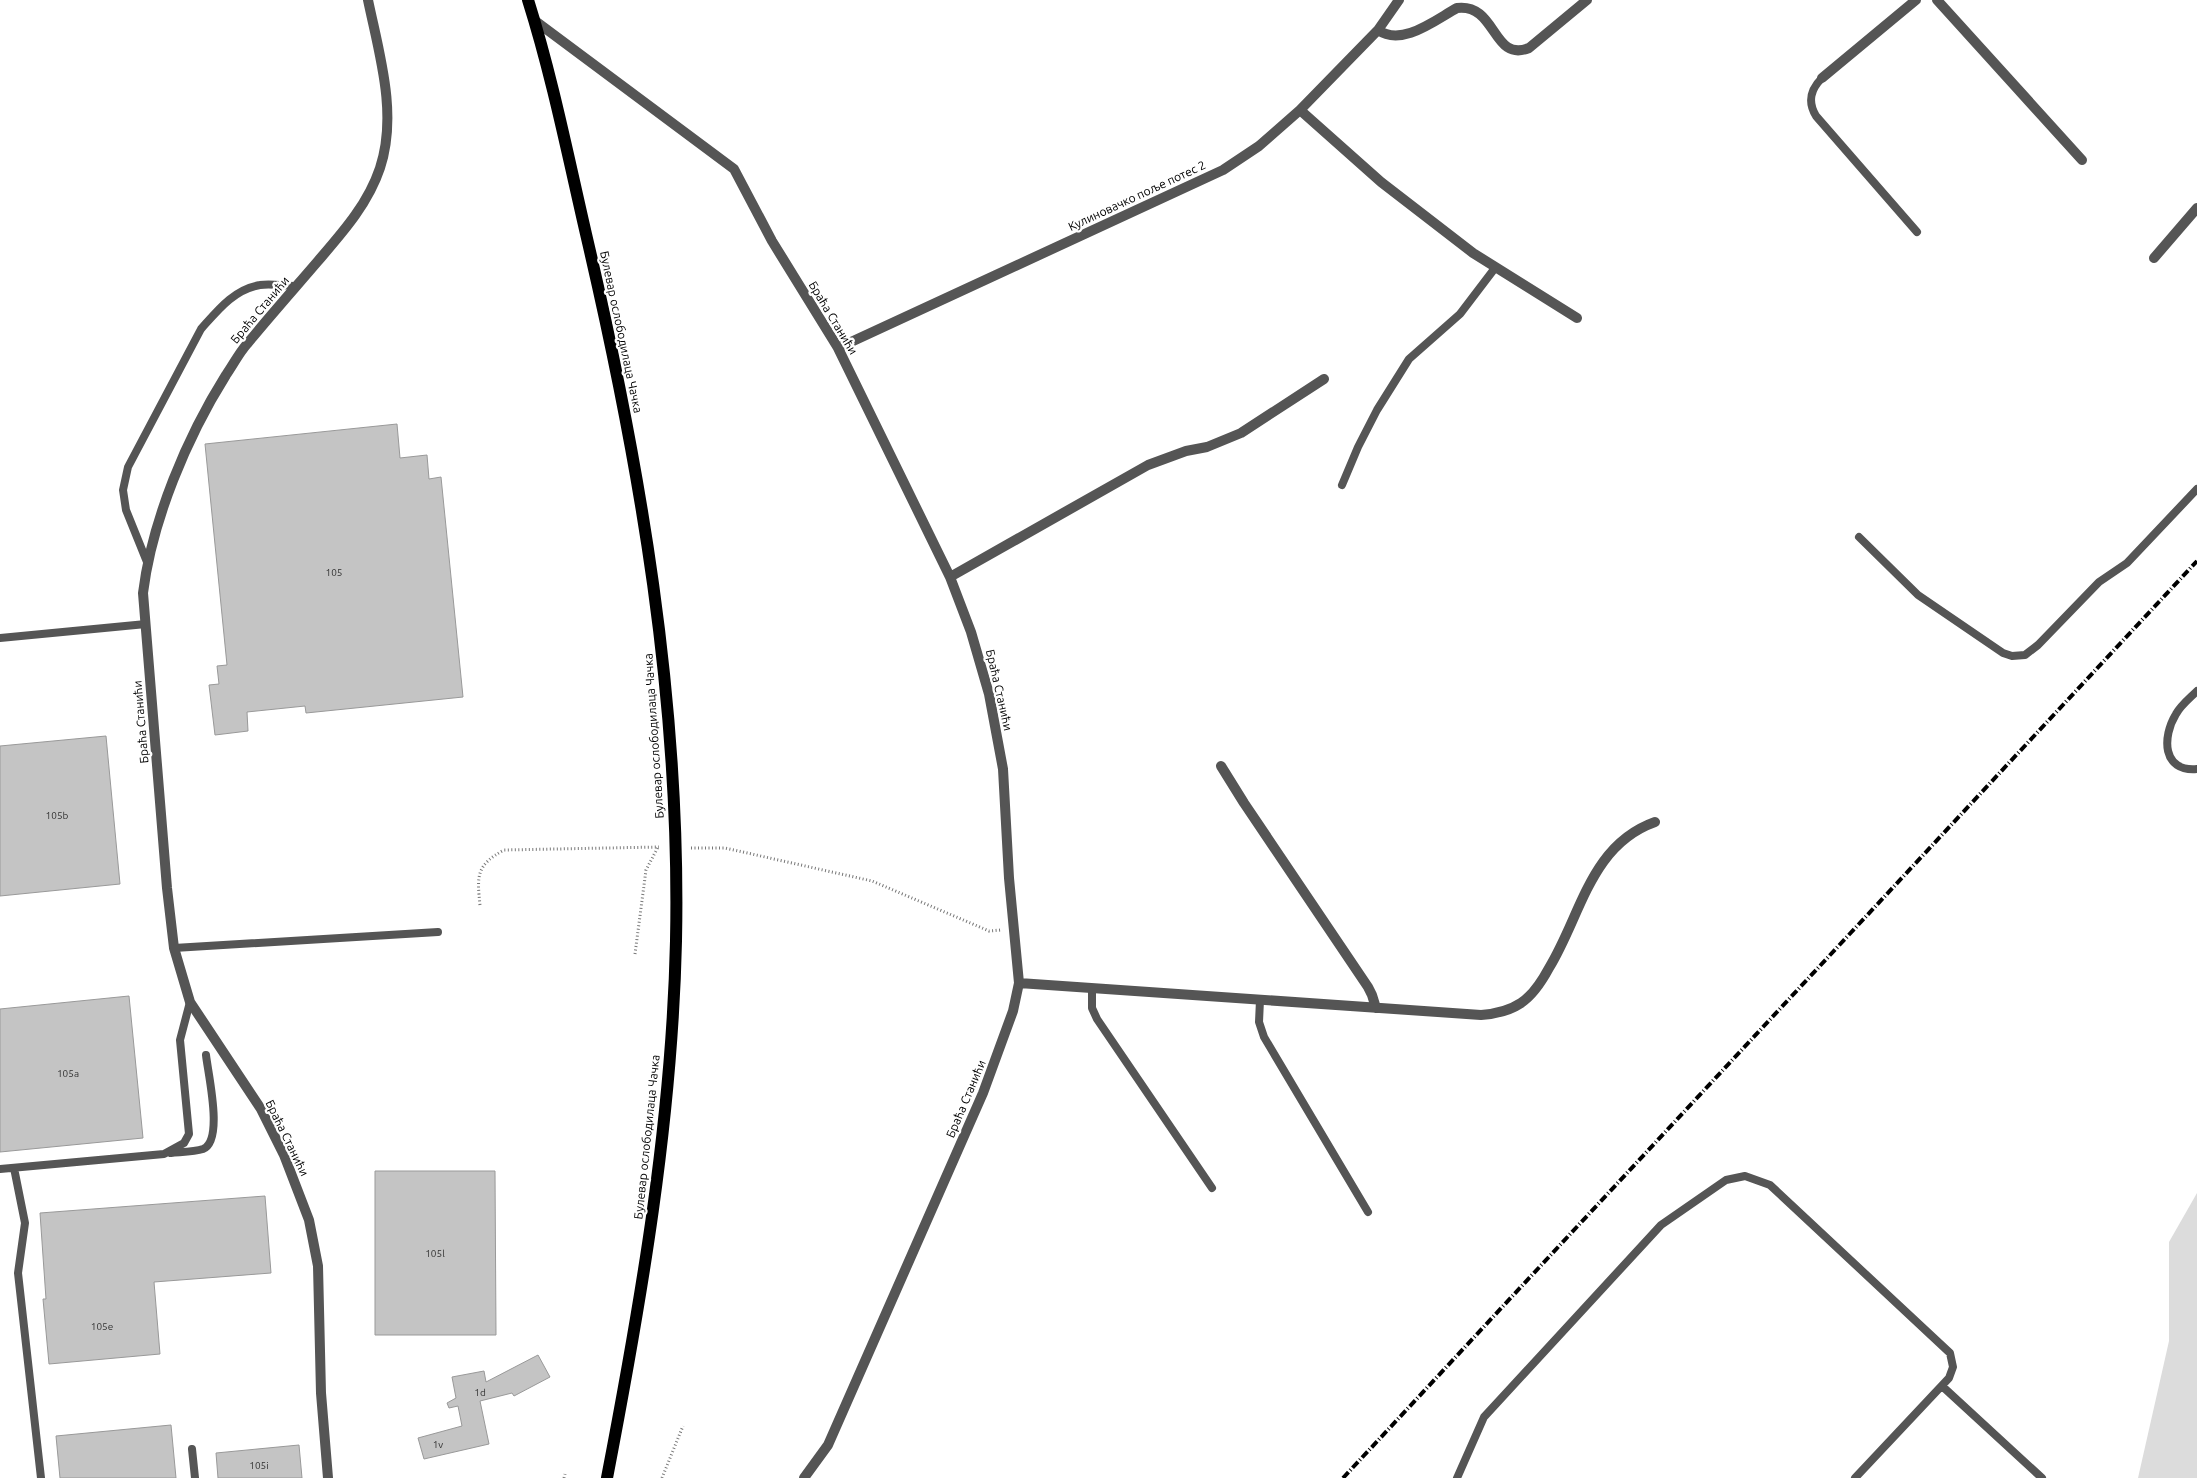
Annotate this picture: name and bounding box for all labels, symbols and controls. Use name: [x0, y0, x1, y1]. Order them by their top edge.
street label: Кулиновачко поље потес 2: [1066, 158, 1207, 233]
street label: Булевар ослободилаца Чачка: [598, 250, 645, 414]
street label: Браћа Станићи: [228, 274, 291, 346]
street label: Браћа Станићи: [806, 279, 860, 357]
house number: 105: [326, 567, 342, 578]
street label: Браћа Станићи: [984, 648, 1015, 732]
street label: Булевар ослободилаца Чачка: [641, 653, 666, 819]
street label: Браћа Станићи: [130, 680, 151, 764]
house number: 105b: [46, 810, 69, 821]
street label: Булевар ослободилаца Чачка: [631, 1054, 662, 1220]
street label: Браћа Станићи: [943, 1058, 988, 1140]
house number: 105a: [57, 1068, 79, 1079]
street label: Браћа Станићи: [263, 1098, 312, 1178]
house number: 105l: [425, 1248, 445, 1259]
house number: 105e: [91, 1321, 113, 1332]
house number: 1d: [474, 1387, 486, 1398]
house number: 1v: [433, 1439, 443, 1450]
house number: 105i: [249, 1460, 269, 1471]

